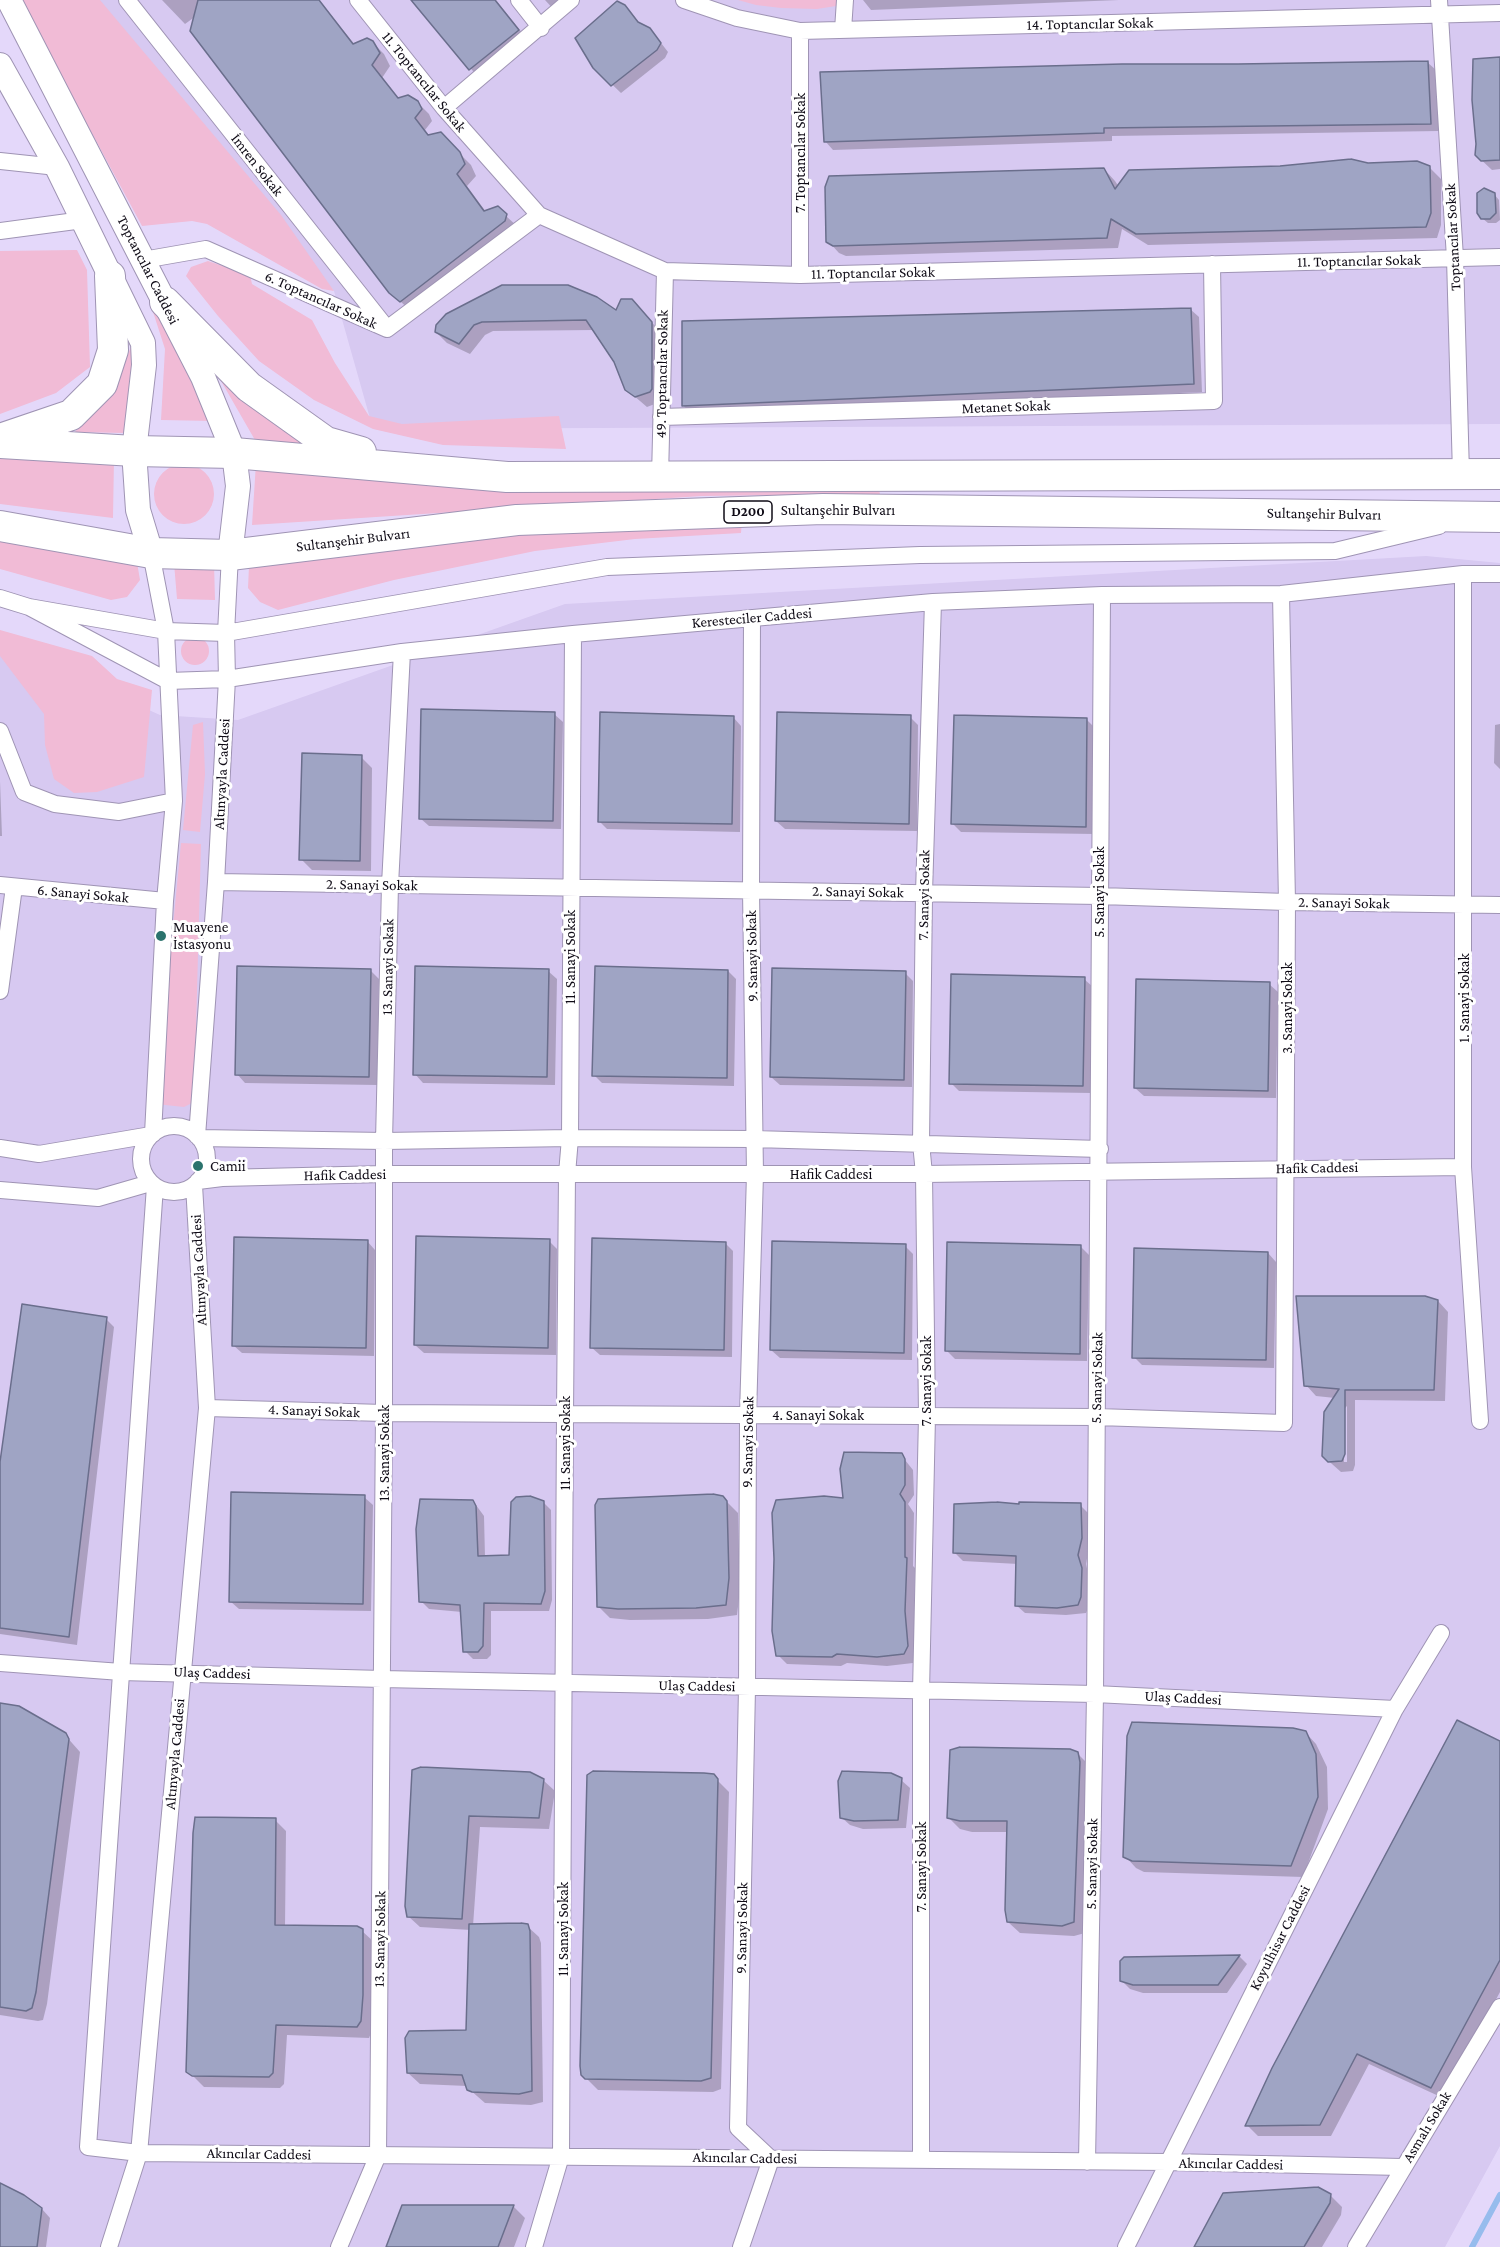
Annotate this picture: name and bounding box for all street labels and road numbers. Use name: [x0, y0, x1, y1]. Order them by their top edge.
street label: 14. Toptancılar Sokak: [1027, 14, 1153, 34]
street label: 11. Toptancılar Sokak: [378, 28, 470, 136]
street label: 7. Toptancılar Sokak: [791, 93, 809, 213]
street label: İmren Sokak: [227, 130, 287, 200]
street label: Toptancılar Sokak: [1441, 183, 1465, 291]
street label: Toptancılar Caddesi: [113, 213, 183, 327]
street label: 11. Toptancılar Sokak: [1297, 251, 1421, 271]
street label: 11. Toptancılar Sokak: [811, 263, 935, 283]
street label: 6. Toptancılar Sokak: [262, 267, 380, 333]
street label: 49. Toptancılar Sokak: [652, 310, 672, 438]
street label: Metanet Sokak: [961, 396, 1051, 418]
road number: D200: [724, 501, 772, 523]
street label: Sultanşehir Bulvarı: [781, 501, 895, 519]
street label: Sultanşehir Bulvarı: [1267, 504, 1381, 524]
street label: Sultanşehir Bulvarı: [295, 524, 411, 556]
street label: Keresteciler Caddesi: [691, 604, 813, 632]
street label: Altınyayla Caddesi: [210, 718, 234, 830]
street label: 5. Sanayi Sokak: [1090, 846, 1108, 938]
street label: 7. Sanayi Sokak: [914, 849, 934, 941]
street label: 2. Sanayi Sokak: [326, 875, 418, 895]
street label: 6. Sanayi Sokak: [36, 881, 130, 907]
street label: 2. Sanayi Sokak: [812, 882, 904, 902]
street label: 2. Sanayi Sokak: [1298, 893, 1390, 913]
street label: 11. Sanayi Sokak: [561, 910, 579, 1004]
street label: 9. Sanayi Sokak: [742, 910, 762, 1002]
street label: 13. Sanayi Sokak: [378, 919, 398, 1015]
street label: 1. Sanayi Sokak: [1455, 953, 1473, 1043]
street label: 3. Sanayi Sokak: [1278, 962, 1296, 1054]
street label: Hafik Caddesi: [1276, 1158, 1358, 1178]
street label: Hafik Caddesi: [304, 1165, 386, 1185]
street label: Hafik Caddesi: [790, 1165, 872, 1183]
street label: Altınyayla Caddesi: [187, 1214, 211, 1326]
street label: 5. Sanayi Sokak: [1087, 1332, 1107, 1424]
street label: 7. Sanayi Sokak: [917, 1336, 935, 1426]
street label: 11. Sanayi Sokak: [556, 1396, 574, 1490]
street label: 9. Sanayi Sokak: [738, 1396, 758, 1488]
street label: 4. Sanayi Sokak: [268, 1400, 360, 1422]
street label: 13. Sanayi Sokak: [375, 1405, 393, 1501]
street label: 4. Sanayi Sokak: [772, 1406, 864, 1424]
street label: Ulaş Caddesi: [173, 1663, 251, 1683]
street label: Ulaş Caddesi: [658, 1676, 736, 1696]
street label: Ulaş Caddesi: [1144, 1687, 1222, 1709]
street label: Altınyayla Caddesi: [161, 1698, 189, 1810]
street label: 5. Sanayi Sokak: [1082, 1818, 1102, 1910]
street label: 7. Sanayi Sokak: [912, 1822, 930, 1912]
street label: 11. Sanayi Sokak: [554, 1882, 572, 1976]
street label: 9. Sanayi Sokak: [732, 1882, 752, 1974]
street label: Koyulhisar Caddesi: [1246, 1882, 1314, 1994]
street label: 13. Sanayi Sokak: [370, 1891, 390, 1987]
street label: Asmalı Sokak: [1399, 2088, 1455, 2166]
street label: Akıncılar Caddesi: [206, 2144, 312, 2164]
street label: Akıncılar Caddesi: [692, 2148, 798, 2168]
street label: Akıncılar Caddesi: [1178, 2154, 1284, 2174]

